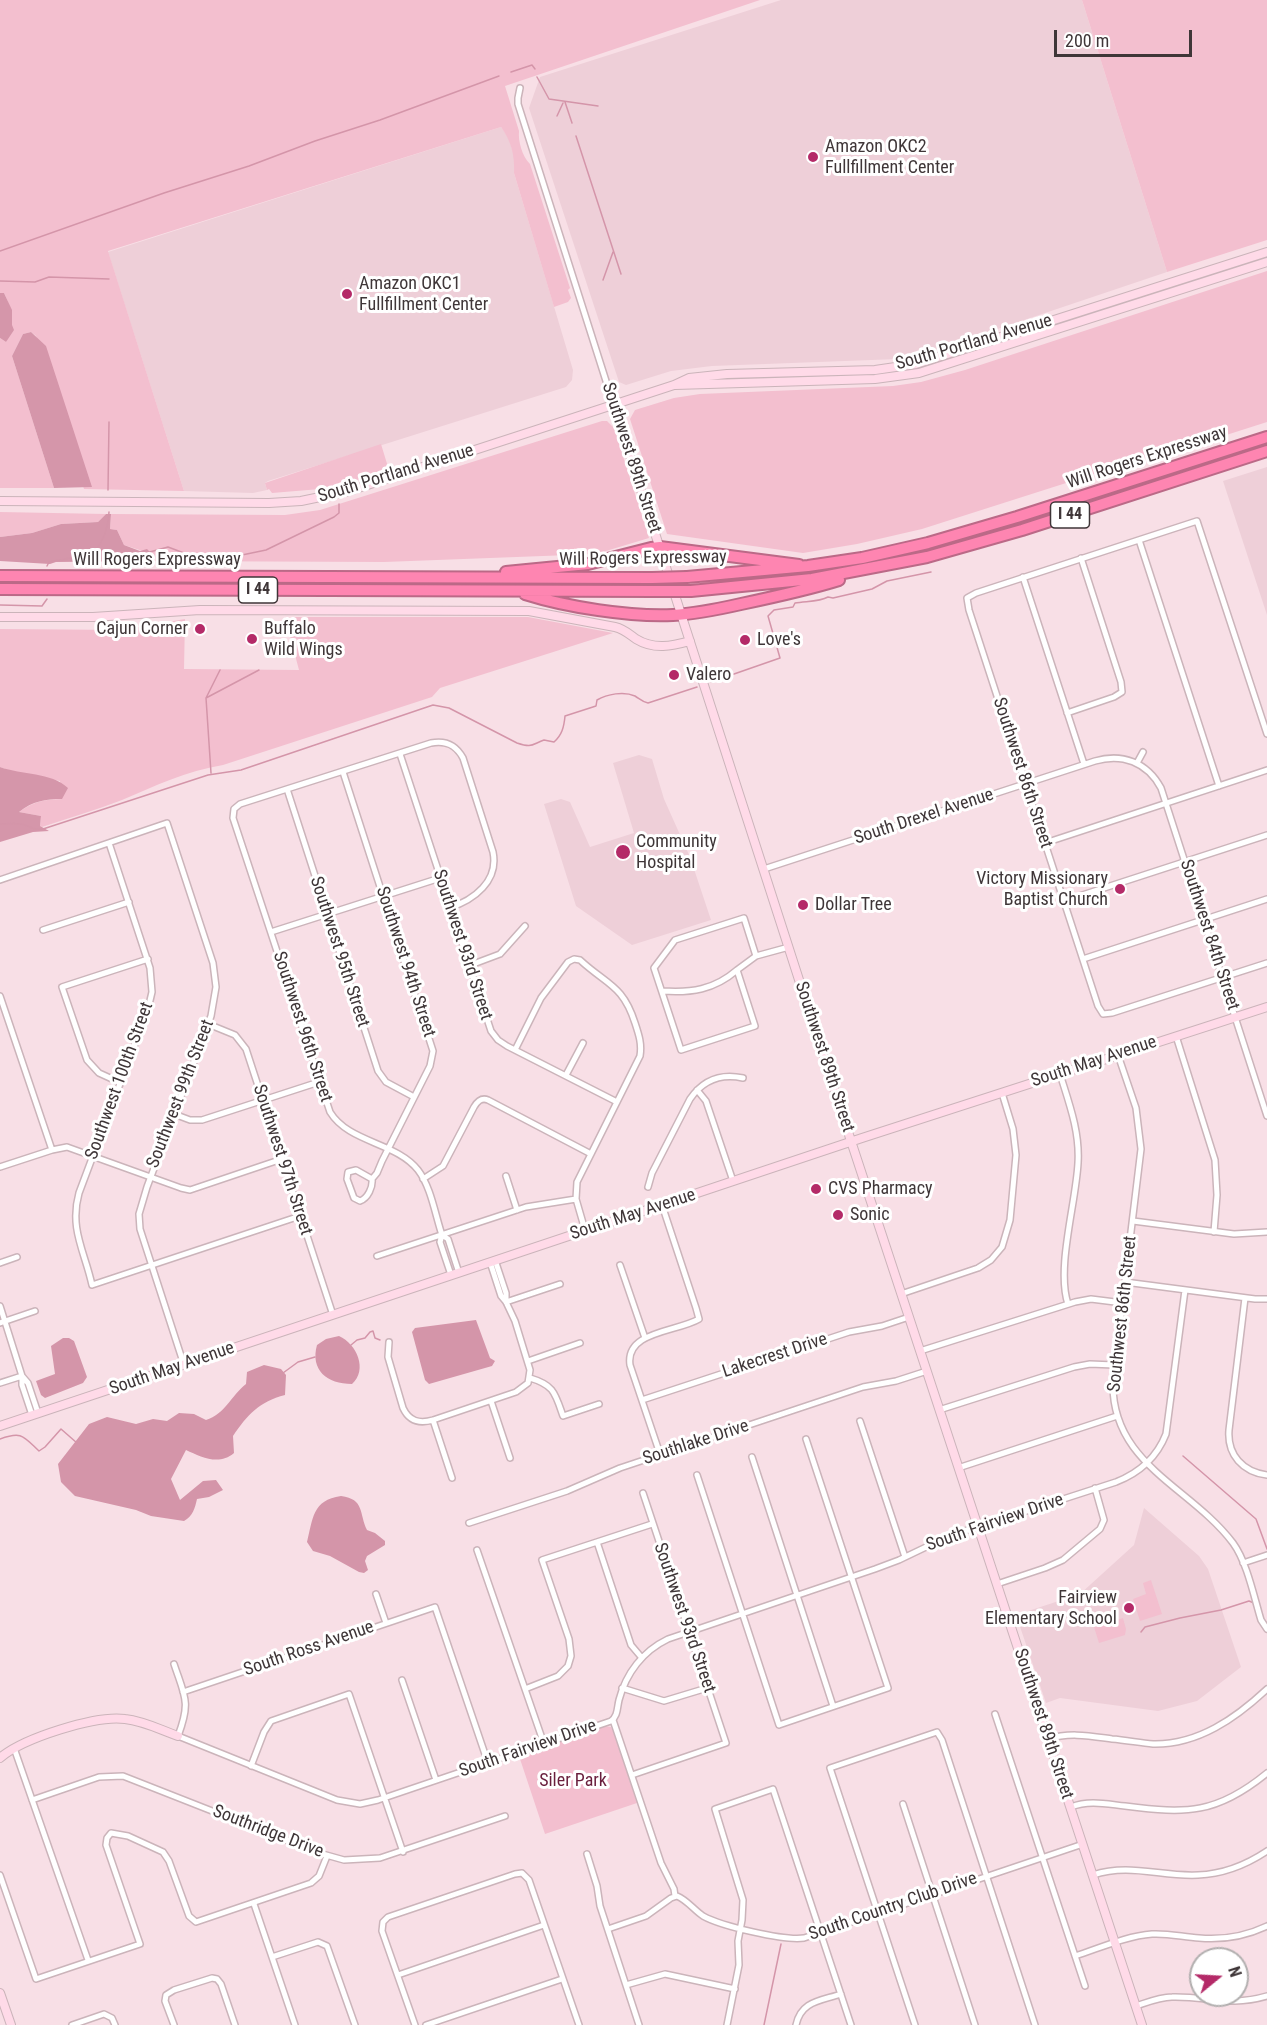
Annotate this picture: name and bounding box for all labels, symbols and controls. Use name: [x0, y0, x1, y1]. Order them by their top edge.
scale bar: [1057, 18, 1195, 56]
text: 200 m: [1065, 30, 1109, 51]
place label: Amazon OKC2 Fullfillment Center: [825, 136, 954, 178]
marker: Amazon OKC2 Fullfillment Center: [806, 150, 820, 164]
place label: Amazon OKC1 Fullfillment Center: [359, 273, 488, 316]
marker: Amazon OKC1 Fullfillment Center: [340, 287, 354, 301]
street label: South Portland Avenue: [893, 310, 1055, 376]
street label: Southwest 89th Street: [596, 380, 666, 536]
street label: Will Rogers Expressway: [1064, 422, 1230, 494]
street label: South Portland Avenue: [316, 440, 476, 508]
road number: I 44: [1050, 502, 1090, 528]
street label: Will Rogers Expressway: [559, 547, 727, 571]
street label: Will Rogers Expressway: [73, 549, 241, 571]
road number: I 44: [238, 577, 278, 603]
place label: Cajun Corner: [96, 618, 188, 640]
place label: Buffalo Wild Wings: [264, 618, 343, 660]
marker: Cajun Corner: [193, 622, 207, 636]
place label: Love's: [757, 629, 801, 651]
marker: Buffalo Wild Wings: [245, 632, 259, 646]
marker: Love's: [738, 633, 752, 647]
place label: Valero: [686, 664, 731, 686]
marker: Valero: [667, 668, 681, 682]
street label: Southwest 86th Street: [987, 695, 1057, 851]
street label: South Drexel Avenue: [851, 784, 997, 850]
place label: Community Hospital: [636, 831, 717, 874]
marker: Community Hospital: [614, 843, 632, 861]
street label: Southwest 84th Street: [1174, 857, 1244, 1013]
street label: Southwest 93rd Street: [427, 867, 497, 1023]
place label: Victory Missionary Baptist Church: [976, 868, 1108, 910]
street label: Southwest 95th Street: [304, 874, 374, 1030]
marker: Victory Missionary Baptist Church: [1113, 882, 1127, 896]
street label: Southwest 94th Street: [370, 884, 440, 1040]
place label: Dollar Tree: [815, 894, 892, 916]
marker: Dollar Tree: [796, 898, 810, 912]
street label: Southwest 96th Street: [267, 949, 337, 1105]
street label: Southwest 89th Street: [789, 979, 859, 1135]
street label: Southwest 100th Street: [81, 999, 159, 1163]
street label: Southwest 99th Street: [143, 1017, 219, 1171]
street label: South May Avenue: [1028, 1032, 1160, 1092]
street label: Southwest 97th Street: [247, 1082, 317, 1238]
place label: CVS Pharmacy: [828, 1178, 933, 1200]
marker: CVS Pharmacy: [809, 1182, 823, 1196]
street label: South May Avenue: [567, 1185, 699, 1245]
place label: Sonic: [850, 1204, 890, 1226]
marker: Sonic: [831, 1208, 845, 1222]
street label: Southwest 86th Street: [1104, 1235, 1142, 1393]
street label: Lakecrest Drive: [720, 1329, 830, 1383]
street label: South May Avenue: [107, 1338, 237, 1400]
street label: Southlake Drive: [640, 1416, 752, 1470]
street label: South Fairview Drive: [923, 1489, 1067, 1557]
street label: Southwest 93rd Street: [648, 1540, 720, 1696]
place label: Fairview Elementary School: [985, 1587, 1117, 1630]
marker: Fairview Elementary School: [1122, 1601, 1136, 1615]
street label: South Ross Avenue: [241, 1617, 377, 1681]
street label: Southwest 89th Street: [1008, 1646, 1078, 1802]
street label: South Fairview Drive: [456, 1715, 600, 1783]
park label: Siler Park: [539, 1770, 607, 1792]
street label: Southridge Drive: [210, 1801, 326, 1863]
street label: South Country Club Drive: [806, 1868, 980, 1946]
north arrow: [1189, 1947, 1249, 2007]
text: N: [1224, 1964, 1245, 1979]

